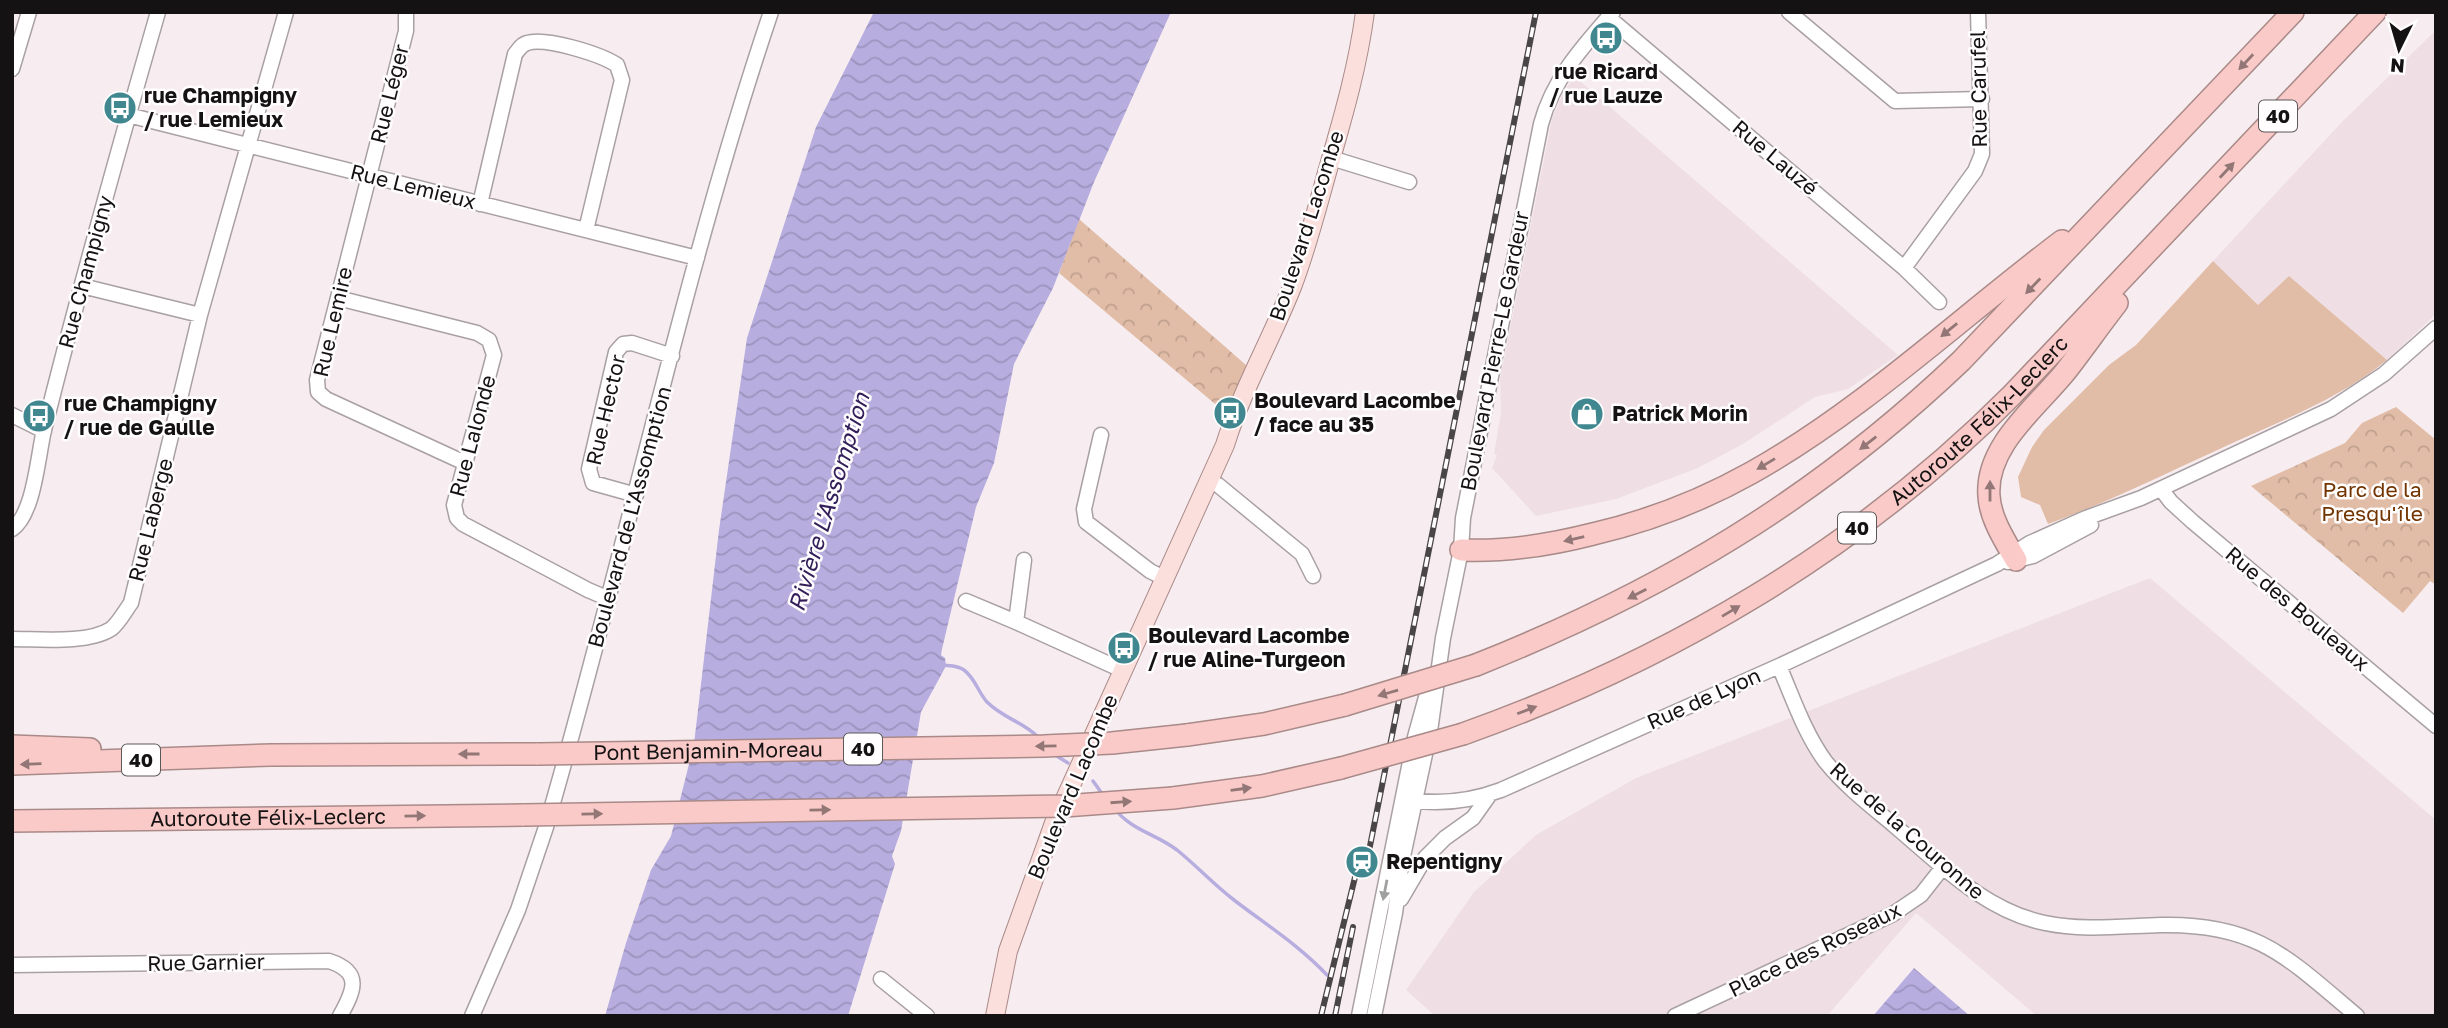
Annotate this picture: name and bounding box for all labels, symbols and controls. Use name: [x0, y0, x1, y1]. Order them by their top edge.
north arrow: [2364, 14, 2434, 84]
bus stop icon: rue Ricard / rue Lauze: [1587, 19, 1625, 57]
street label: Rue Carufel: [1964, 30, 1992, 148]
street label: Rue Léger: [364, 41, 414, 146]
one-way arrow: [2238, 53, 2254, 71]
text: N: [2389, 54, 2406, 79]
place label: rue Ricard / rue Lauze: [1549, 58, 1663, 108]
place label: rue Champigny / rue Lemieux: [144, 82, 297, 132]
bus stop icon: rue Champigny / rue Lemieux: [101, 89, 139, 127]
road number: 40: [2259, 100, 2297, 132]
street label: Rue Lauzé: [1728, 114, 1824, 201]
street label: Boulevard Lacombe: [1263, 127, 1349, 324]
street label: Rue Lemieux: [348, 158, 479, 214]
one-way arrow: [2218, 162, 2234, 179]
street label: Rue Champigny: [52, 192, 118, 351]
street label: Boulevard Pierre-Le Gardeur: [1454, 209, 1534, 493]
street label: Rue Lemire: [307, 264, 357, 379]
one-way arrow: [2025, 277, 2041, 294]
one-way arrow: [1940, 322, 1958, 337]
street label: Autoroute Félix-Leclerc: [1884, 330, 2073, 510]
street label: Rue Hector: [580, 352, 630, 468]
street label: Rue Lalonde: [443, 372, 501, 500]
street label: Boulevard de L'Assomption: [582, 383, 677, 650]
place label: Boulevard Lacombe / face au 35: [1254, 387, 1456, 437]
water label: Rivière L'Assomption: [781, 388, 875, 615]
place label: rue Champigny / rue de Gaulle: [64, 390, 217, 440]
bus stop icon: Boulevard Lacombe / face au 35: [1211, 394, 1249, 432]
shop icon: Patrick Morin: [1568, 395, 1606, 433]
bus stop icon: rue Champigny / rue de Gaulle: [20, 397, 58, 435]
place label: Patrick Morin: [1612, 400, 1748, 426]
one-way arrow: [1860, 435, 1878, 450]
street label: Rue Laberge: [122, 455, 178, 584]
one-way arrow: [1756, 458, 1775, 471]
park label: Parc de la Presqu'île: [2321, 476, 2423, 526]
one-way arrow: [1984, 480, 1996, 502]
road number: 40: [1838, 512, 1876, 544]
one-way arrow: [1563, 533, 1585, 544]
street label: Rue des Bouleaux: [2220, 541, 2375, 676]
one-way arrow: [1627, 588, 1647, 599]
one-way arrow: [1722, 605, 1741, 618]
place label: Boulevard Lacombe / rue Aline-Turgeon: [1148, 622, 1350, 672]
bus stop icon: Boulevard Lacombe / rue Aline-Turgeon: [1105, 629, 1143, 667]
street label: Rue de Lyon: [1643, 662, 1764, 735]
one-way arrow: [1377, 689, 1398, 699]
street label: Boulevard Lacombe: [1021, 690, 1123, 883]
one-way arrow: [1517, 705, 1538, 716]
road number: 40: [844, 734, 882, 764]
street label: Pont Benjamin-Moreau: [593, 735, 823, 765]
one-way arrow: [1035, 740, 1057, 752]
road number: 40: [122, 744, 160, 776]
one-way arrow: [458, 748, 480, 760]
street label: Rue de la Couronne: [1825, 756, 1990, 904]
one-way arrow: [20, 758, 42, 769]
one-way arrow: [1230, 783, 1252, 794]
one-way arrow: [1110, 797, 1132, 808]
street label: Autoroute Félix-Leclerc: [150, 803, 386, 831]
one-way arrow: [809, 804, 831, 816]
one-way arrow: [582, 808, 604, 820]
one-way arrow: [405, 811, 427, 822]
station icon: Repentigny: [1343, 843, 1381, 881]
place label: Repentigny: [1386, 848, 1503, 874]
one-way arrow: [1379, 879, 1390, 901]
street label: Place des Roseaux: [1724, 896, 1906, 1002]
street label: Rue Garnier: [147, 948, 265, 976]

